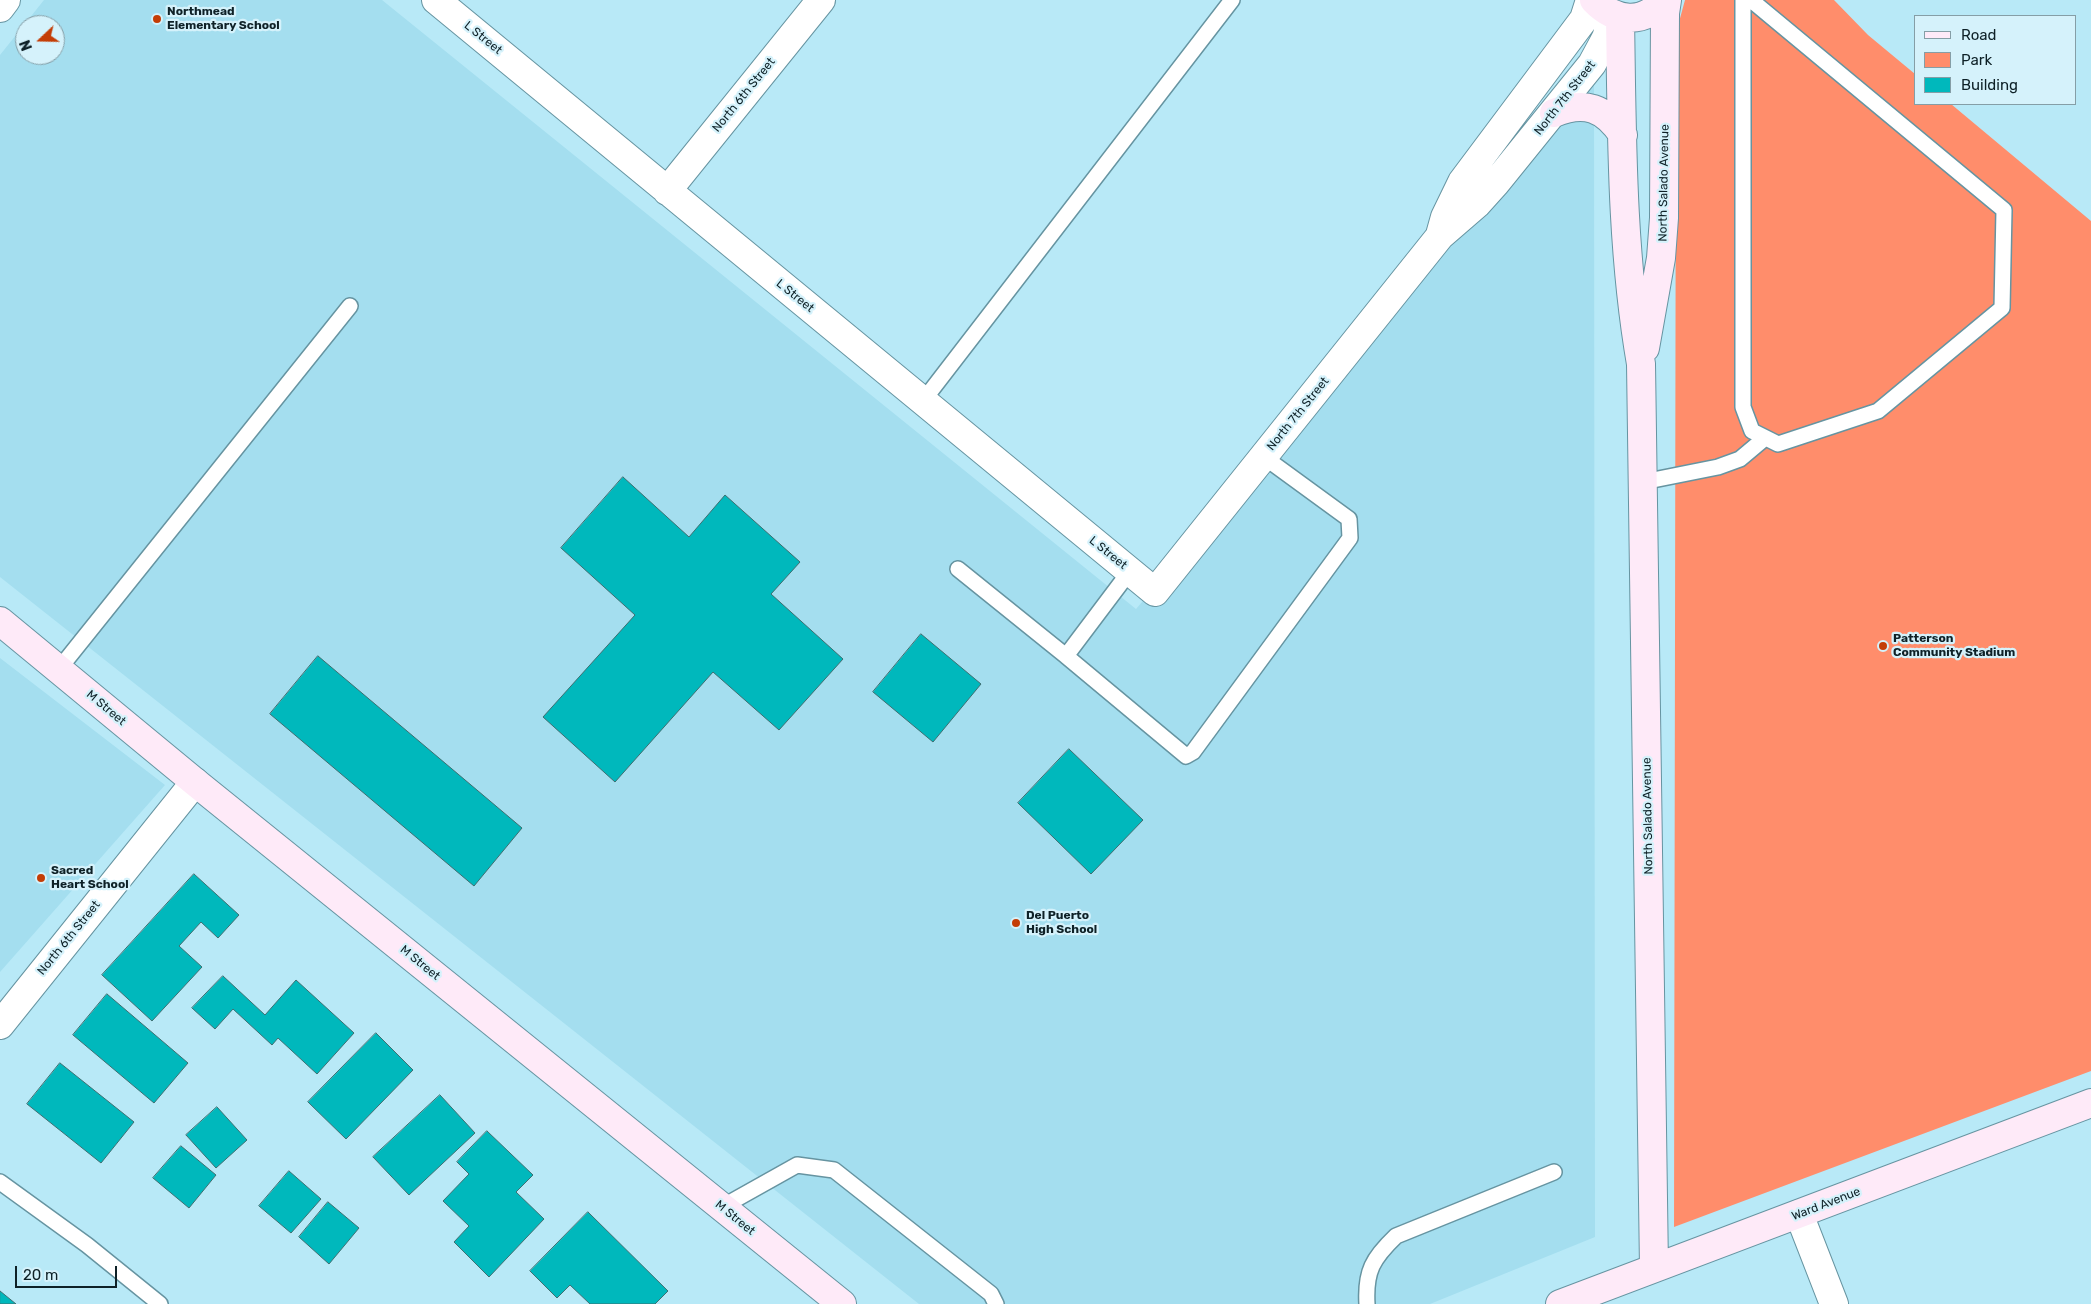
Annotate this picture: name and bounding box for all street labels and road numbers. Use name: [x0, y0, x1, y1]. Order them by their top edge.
street label: L Street: [461, 18, 505, 58]
street label: North 6th Street: [710, 55, 778, 135]
street label: North 7th Street: [1531, 58, 1599, 138]
street label: North Salado Avenue: [1656, 124, 1672, 242]
street label: L Street: [773, 276, 817, 316]
street label: North 7th Street: [1264, 374, 1332, 454]
street label: L Street: [1086, 533, 1130, 573]
street label: M Street: [83, 687, 129, 729]
street label: North Salado Avenue: [1640, 757, 1656, 875]
street label: North 6th Street: [35, 898, 103, 978]
street label: M Street: [397, 943, 443, 983]
street label: Ward Avenue: [1790, 1184, 1862, 1224]
street label: M Street: [712, 1198, 758, 1238]

